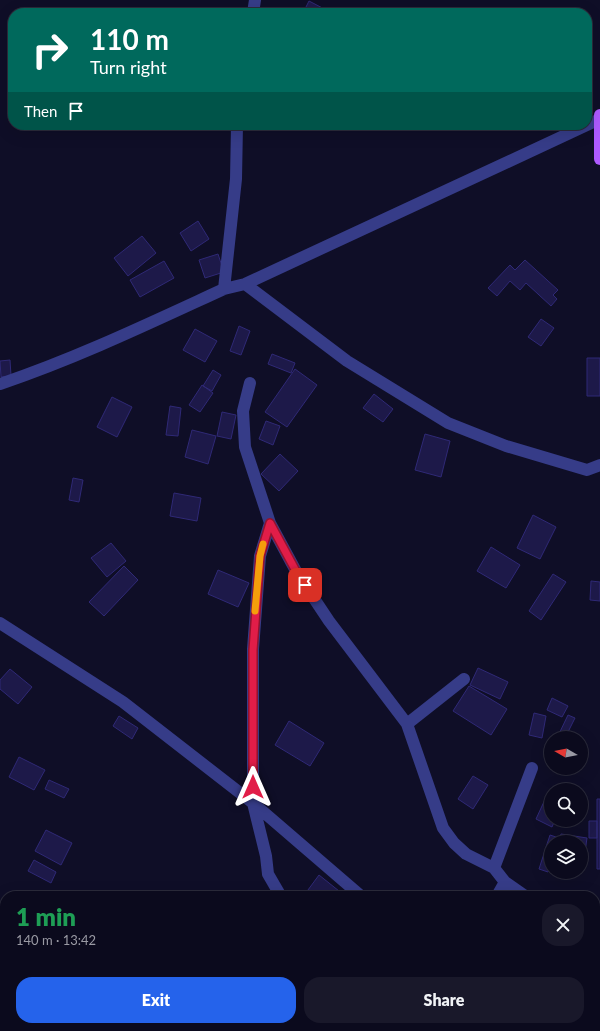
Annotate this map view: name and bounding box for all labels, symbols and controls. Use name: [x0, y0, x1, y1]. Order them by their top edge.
text: 110 m: [90, 22, 169, 56]
icon: right: [24, 24, 76, 76]
text: Turn right: [90, 56, 167, 78]
icon: arrive: [65, 100, 87, 122]
text: Then: [24, 102, 57, 120]
pin: [288, 568, 322, 602]
icon: arrive: [294, 574, 316, 596]
north arrow: [544, 731, 588, 775]
map controls: [544, 731, 588, 879]
position arrow: [232, 766, 274, 808]
button: search: [544, 783, 588, 827]
button: layers: [544, 835, 588, 879]
text: 1 min: [16, 902, 76, 931]
button: close: [542, 904, 584, 946]
text: 140 m · 13:42: [16, 932, 96, 948]
button: Exit: [16, 977, 296, 1023]
button: Share: [304, 977, 584, 1023]

